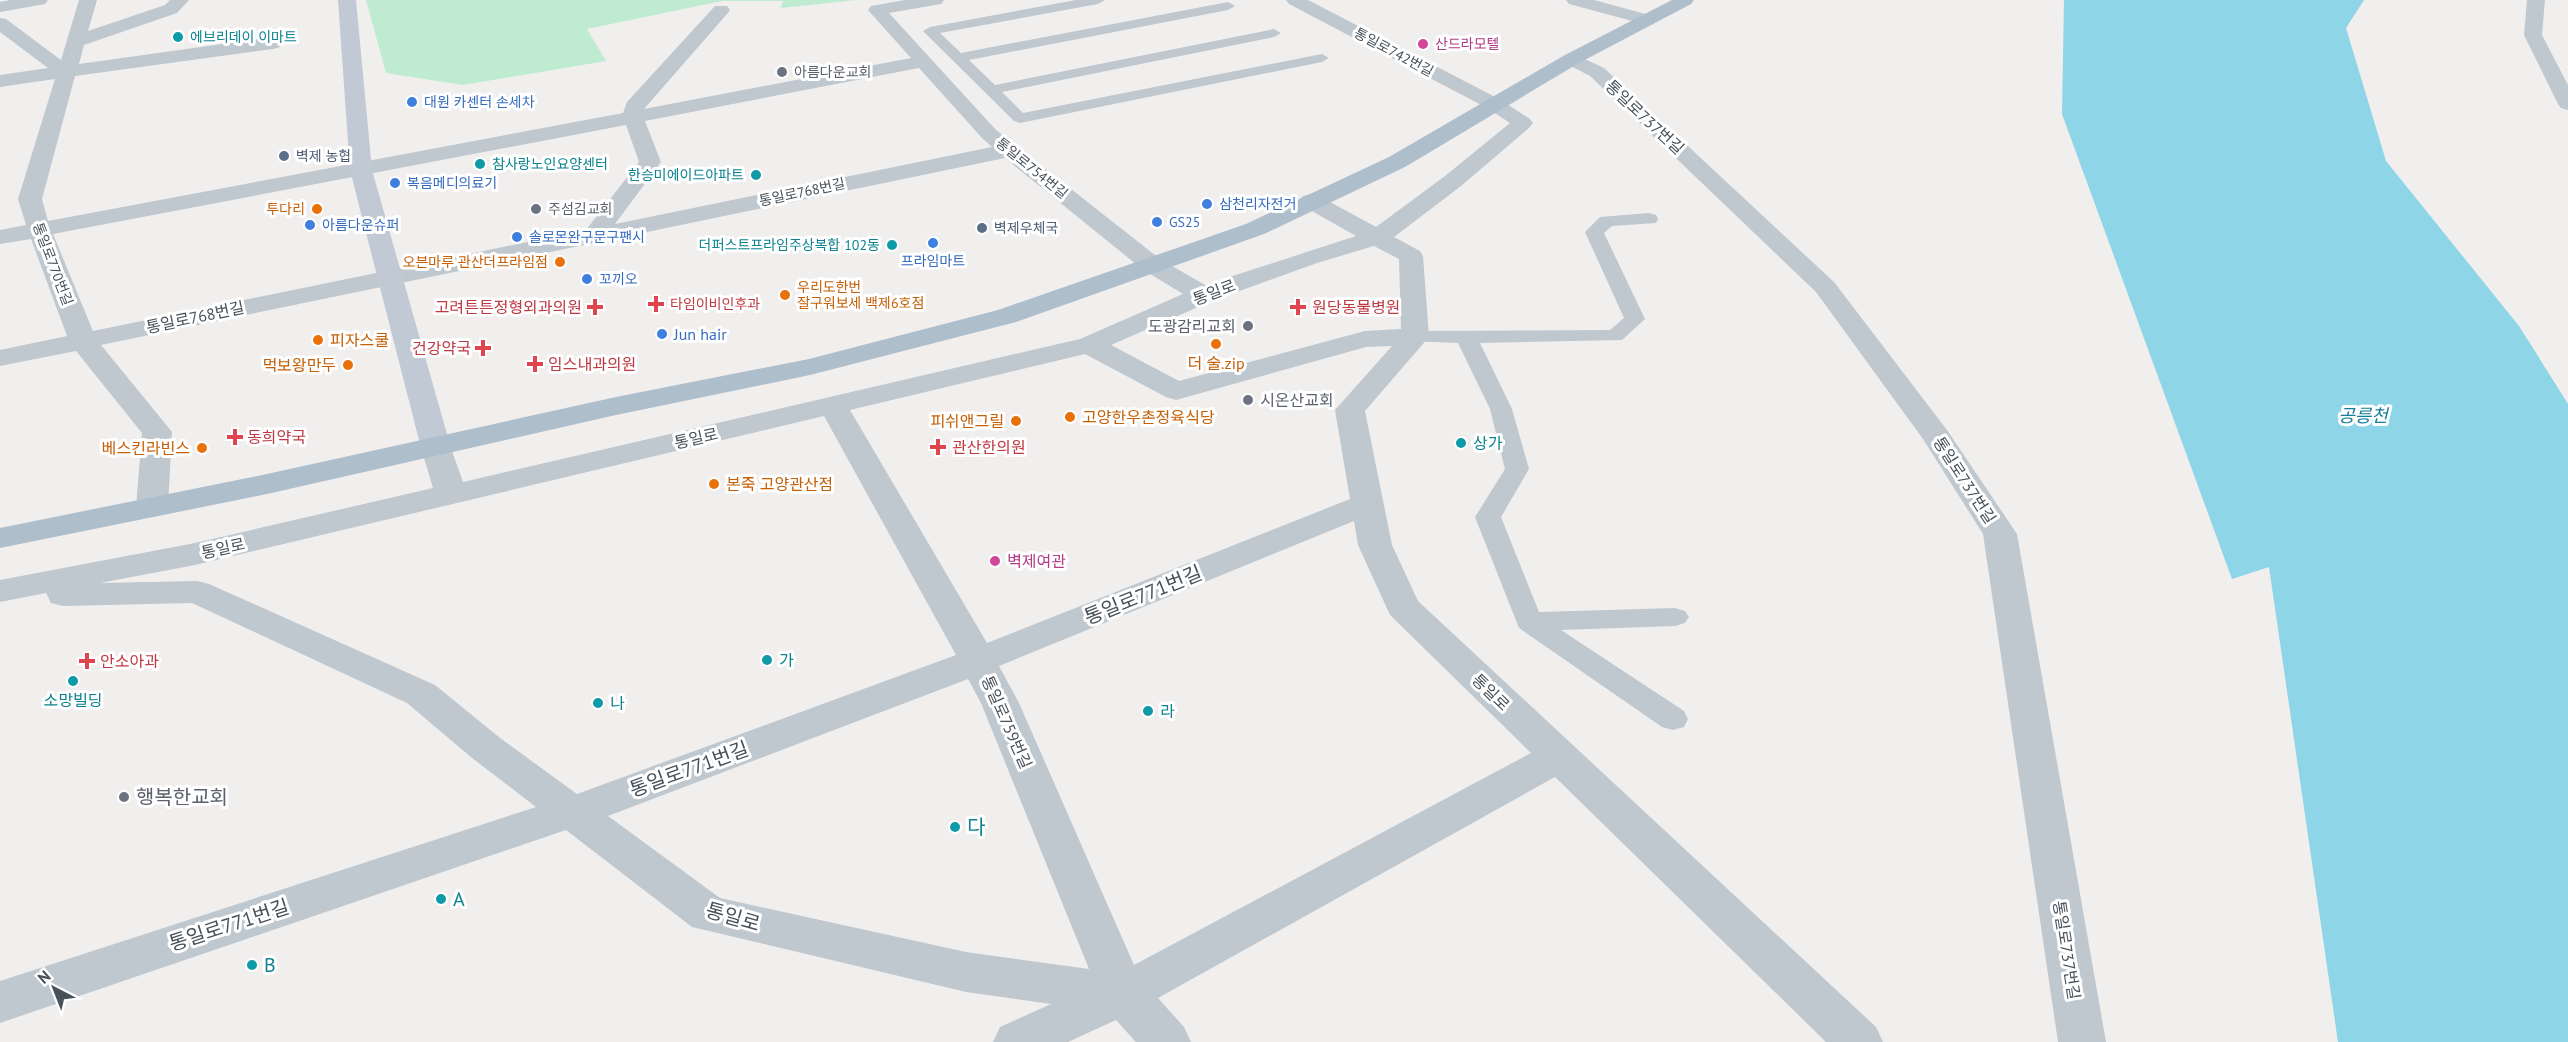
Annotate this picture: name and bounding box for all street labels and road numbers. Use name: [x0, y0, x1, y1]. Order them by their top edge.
street label: 통일로742번길: [1351, 24, 1437, 80]
street label: 통일로737번길: [1602, 76, 1688, 158]
street label: 통일로754번길: [992, 134, 1072, 202]
street label: 통일로768번길: [757, 174, 847, 210]
street label: 통일로770번길: [29, 220, 77, 308]
street label: 통일로: [1190, 275, 1238, 309]
street label: 통일로768번길: [144, 297, 246, 337]
street label: 통일로: [672, 423, 720, 453]
street label: 통일로737번길: [1929, 433, 2001, 527]
street label: 통일로: [199, 533, 247, 563]
street label: 통일로771번길: [1080, 560, 1206, 630]
street label: 통일로: [1468, 669, 1514, 715]
street label: 통일로759번길: [978, 672, 1036, 772]
street label: 통일로771번길: [626, 735, 752, 803]
street label: 통일로771번길: [166, 893, 292, 957]
street label: 통일로: [703, 897, 763, 937]
street label: 통일로737번길: [2049, 899, 2085, 1001]

